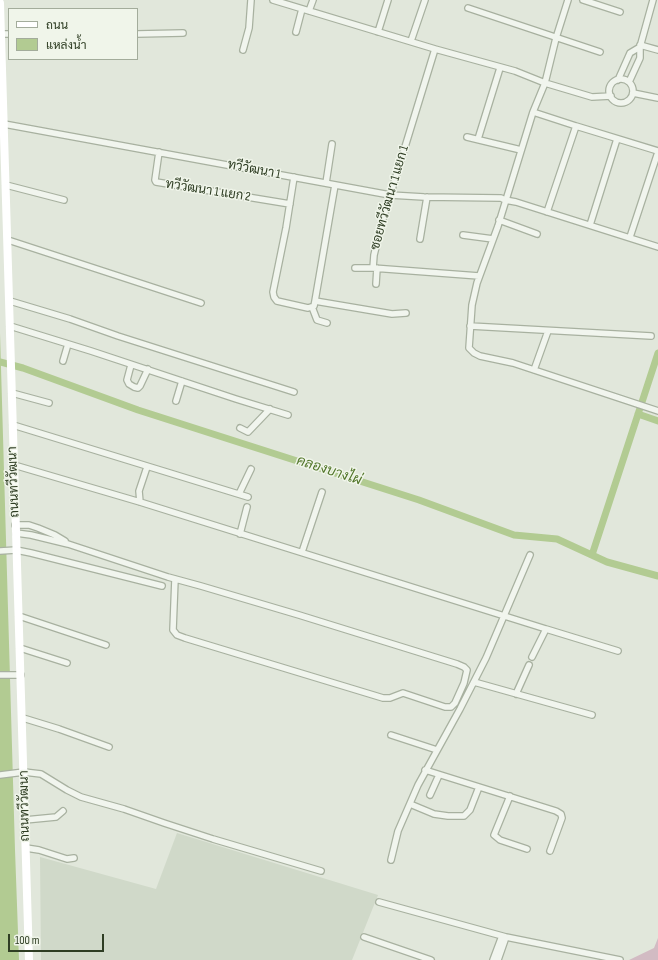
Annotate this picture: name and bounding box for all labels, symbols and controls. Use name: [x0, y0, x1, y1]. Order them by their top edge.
legend: [8, 8, 138, 60]
text: ถนน: [46, 18, 68, 33]
text: แหล่งน้ำ: [46, 38, 86, 53]
street label: ซอยทวีวัฒนา 1 แยก 1: [368, 144, 412, 252]
street label: ทวีวัฒนา 1: [226, 157, 282, 183]
street label: ทวีวัฒนา 1 แยก 2: [164, 177, 252, 205]
street label: ถนนทวีวัฒนา: [5, 446, 23, 518]
water label: คลองบางไผ่: [294, 453, 364, 489]
street label: ถนนทวีวัฒนา: [17, 770, 33, 842]
scale bar: [10, 926, 106, 952]
text: 100 m: [15, 933, 40, 948]

